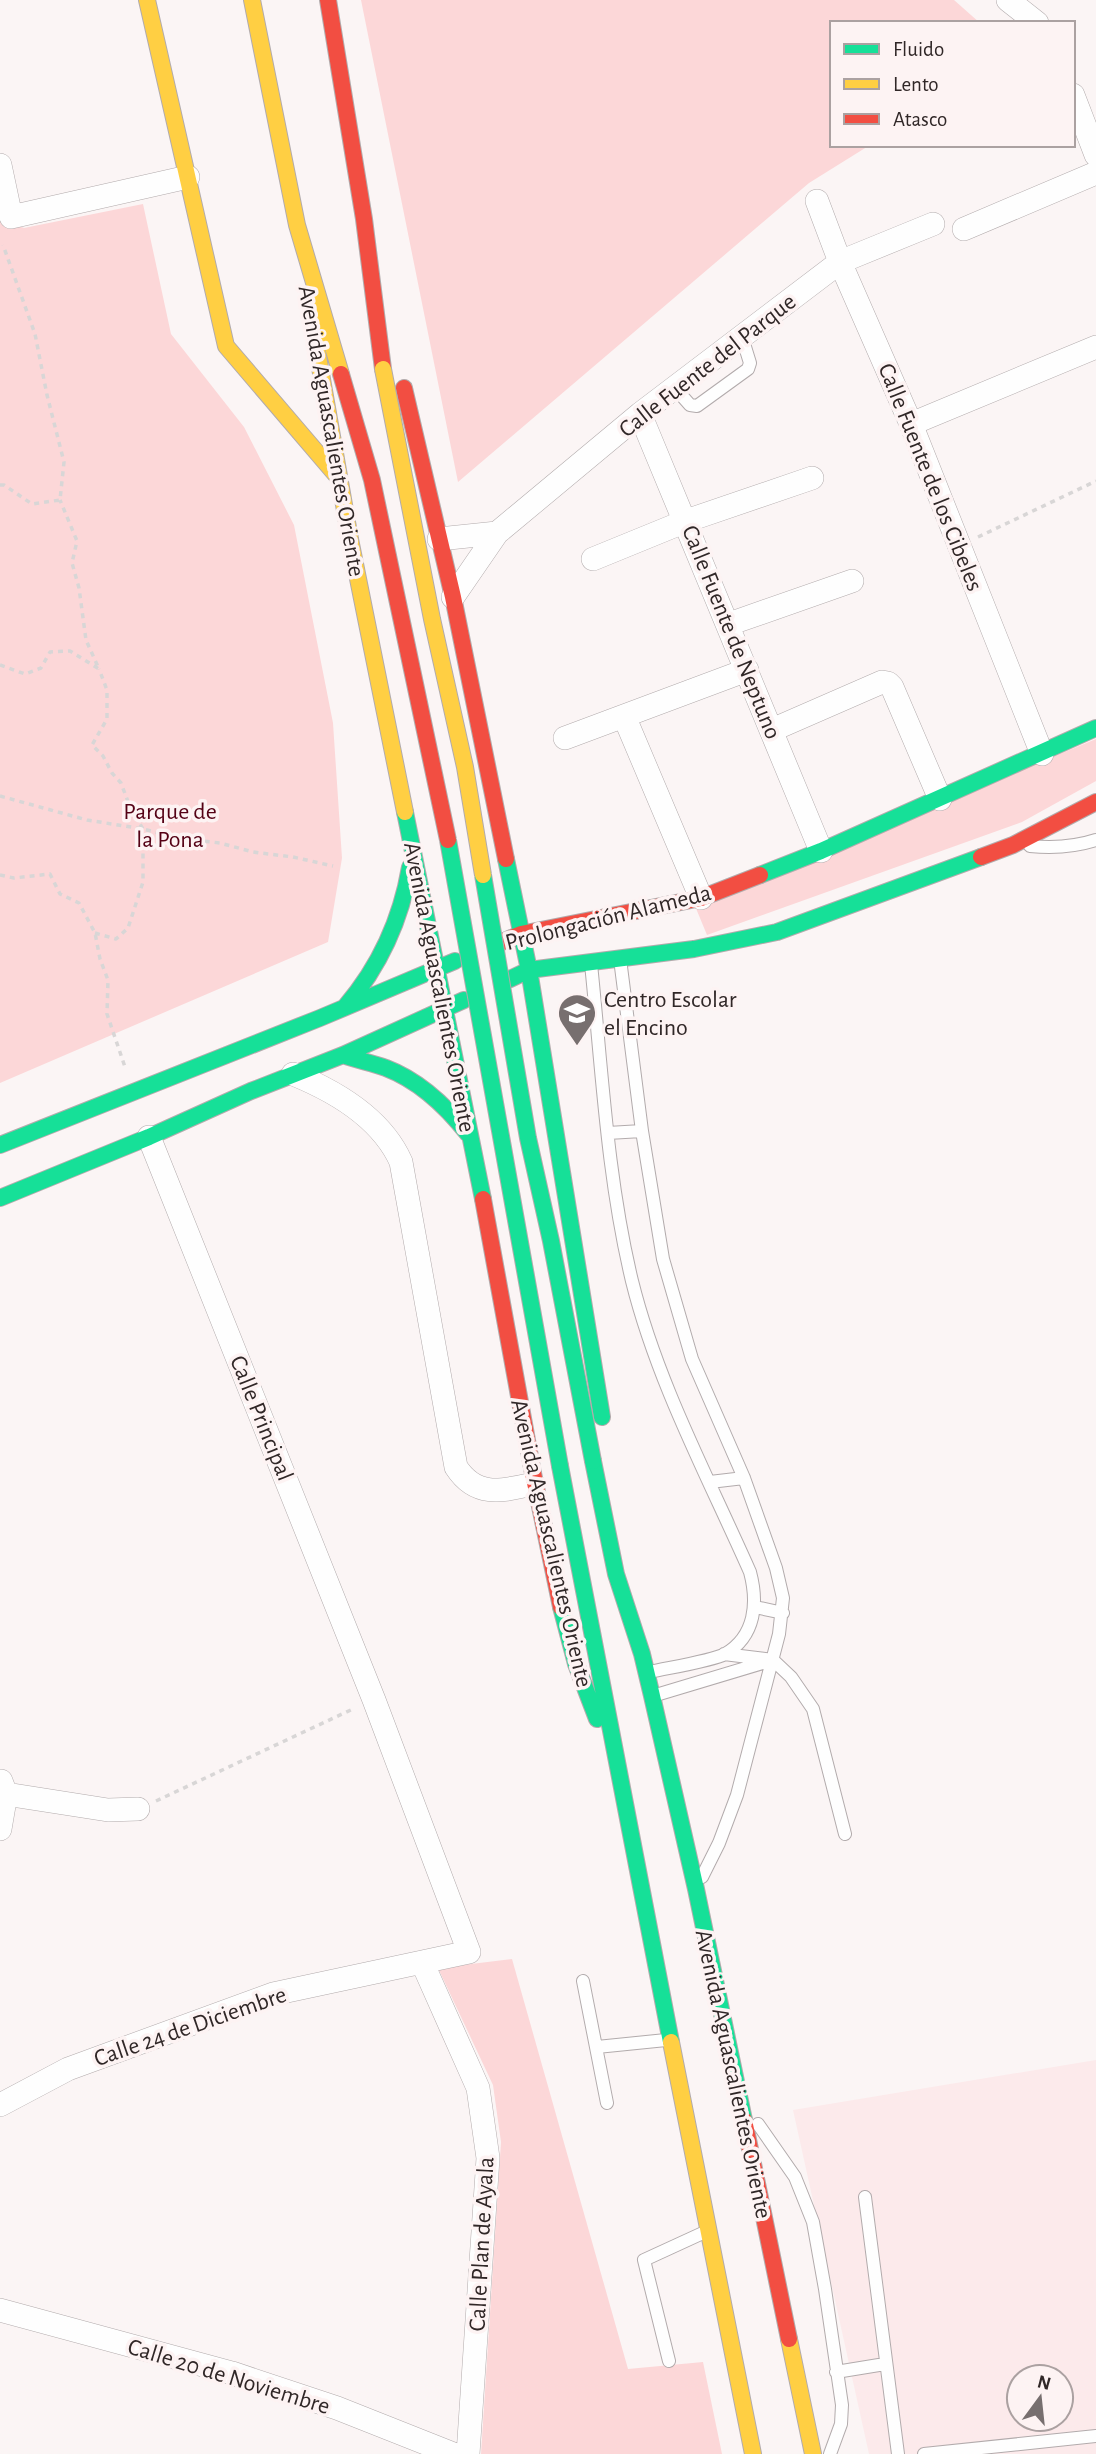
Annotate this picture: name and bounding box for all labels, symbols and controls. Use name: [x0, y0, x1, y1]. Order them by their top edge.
legend: [830, 21, 1075, 147]
text: Fluido: [893, 39, 944, 60]
text: Lento: [893, 74, 939, 95]
text: Atasco: [893, 109, 947, 130]
street label: Avenida Aguascalientes Oriente: [294, 284, 368, 578]
street label: Calle Fuente del Parque: [615, 290, 801, 442]
street label: Calle Fuente de los Cibeles: [873, 360, 987, 595]
street label: Calle Fuente de Neptuno: [677, 522, 785, 743]
park label: Parque de la Pona: [123, 800, 217, 852]
street label: Avenida Aguascalientes Oriente: [399, 840, 479, 1134]
street label: Prolongación Alameda: [503, 881, 714, 955]
place label: Centro Escolar el Encino: [604, 988, 737, 1040]
school or university icon: Centro Escolar el Encino: [556, 992, 598, 1047]
street label: Calle Principal: [225, 1352, 297, 1484]
street label: Avenida Aguascalientes Oriente: [506, 1397, 596, 1690]
street label: Avenida Aguascalientes Oriente: [691, 1927, 775, 2221]
street label: Calle 24 de Diciembre: [91, 1983, 290, 2071]
street label: Calle Plan de Ayala: [465, 2156, 499, 2332]
street label: Calle 20 de Noviembre: [125, 2335, 333, 2419]
north arrow: [1005, 2363, 1075, 2433]
text: N: [1035, 2372, 1053, 2394]

